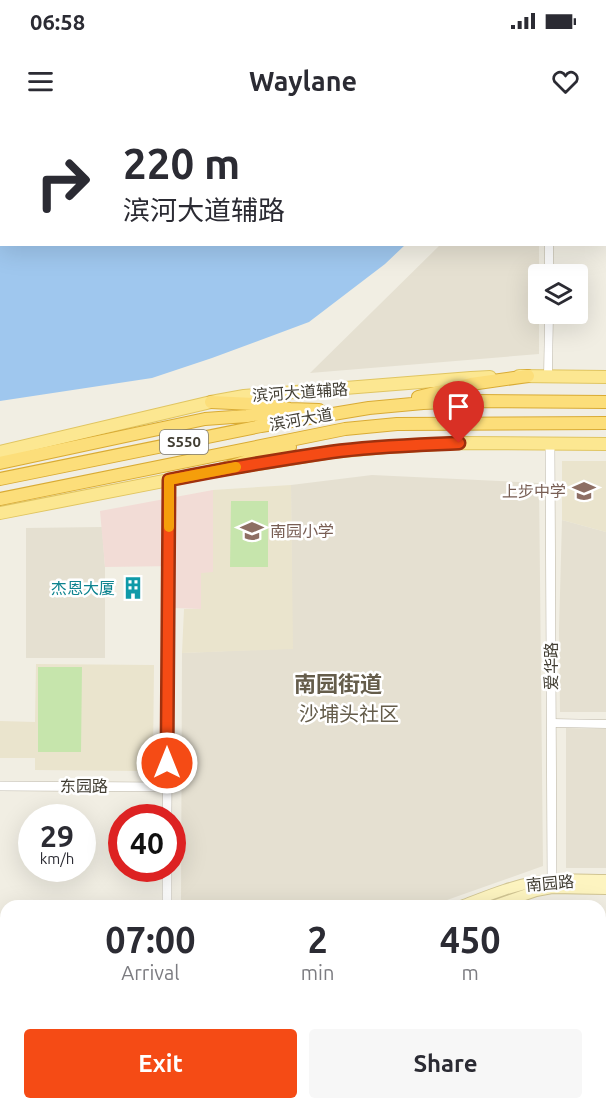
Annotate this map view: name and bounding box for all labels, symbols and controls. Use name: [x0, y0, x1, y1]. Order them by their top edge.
text: 06:58: [30, 9, 85, 34]
icon: menu: [24, 65, 57, 98]
icon: heart: [549, 65, 582, 98]
text: Waylane: [249, 66, 357, 96]
text: 220 m: [123, 140, 240, 187]
icon: right: [24, 144, 102, 222]
text: 滨河大道辅路: [123, 195, 285, 225]
map controls: [528, 264, 588, 324]
button: layers: [528, 264, 588, 324]
street label: 滨河大道辅路: [251, 380, 349, 404]
pin: [433, 381, 484, 443]
icon: arrive: [442, 390, 475, 423]
street label: 滨河大道: [268, 405, 334, 433]
road number: S550: [160, 430, 208, 454]
school or university icon: 上步中学: [571, 478, 597, 504]
place label: 上步中学: [502, 482, 566, 500]
school or university icon: 南园小学: [239, 518, 265, 544]
place label: 南园小学: [270, 522, 334, 540]
building icon: 杰恩大厦: [120, 575, 146, 601]
place label: 杰恩大厦: [51, 579, 115, 597]
street label: 爱华路: [542, 642, 560, 690]
district label: 南园街道: [294, 671, 382, 696]
district label: 沙埔头社区: [299, 702, 399, 725]
position arrow: [135, 731, 199, 795]
street label: 东园路: [60, 777, 108, 795]
speed limit sign: 40: [108, 804, 186, 882]
text: 29: [40, 819, 74, 853]
text: km/h: [40, 850, 74, 867]
street label: 南园路: [525, 872, 575, 894]
text: 07:00: [105, 919, 195, 960]
text: 2: [307, 919, 328, 960]
text: 450: [440, 919, 501, 960]
text: Arrival: [121, 961, 180, 984]
text: min: [301, 961, 334, 984]
text: m: [462, 961, 479, 984]
button: Exit: [24, 1029, 297, 1098]
button: Share: [309, 1029, 582, 1098]

